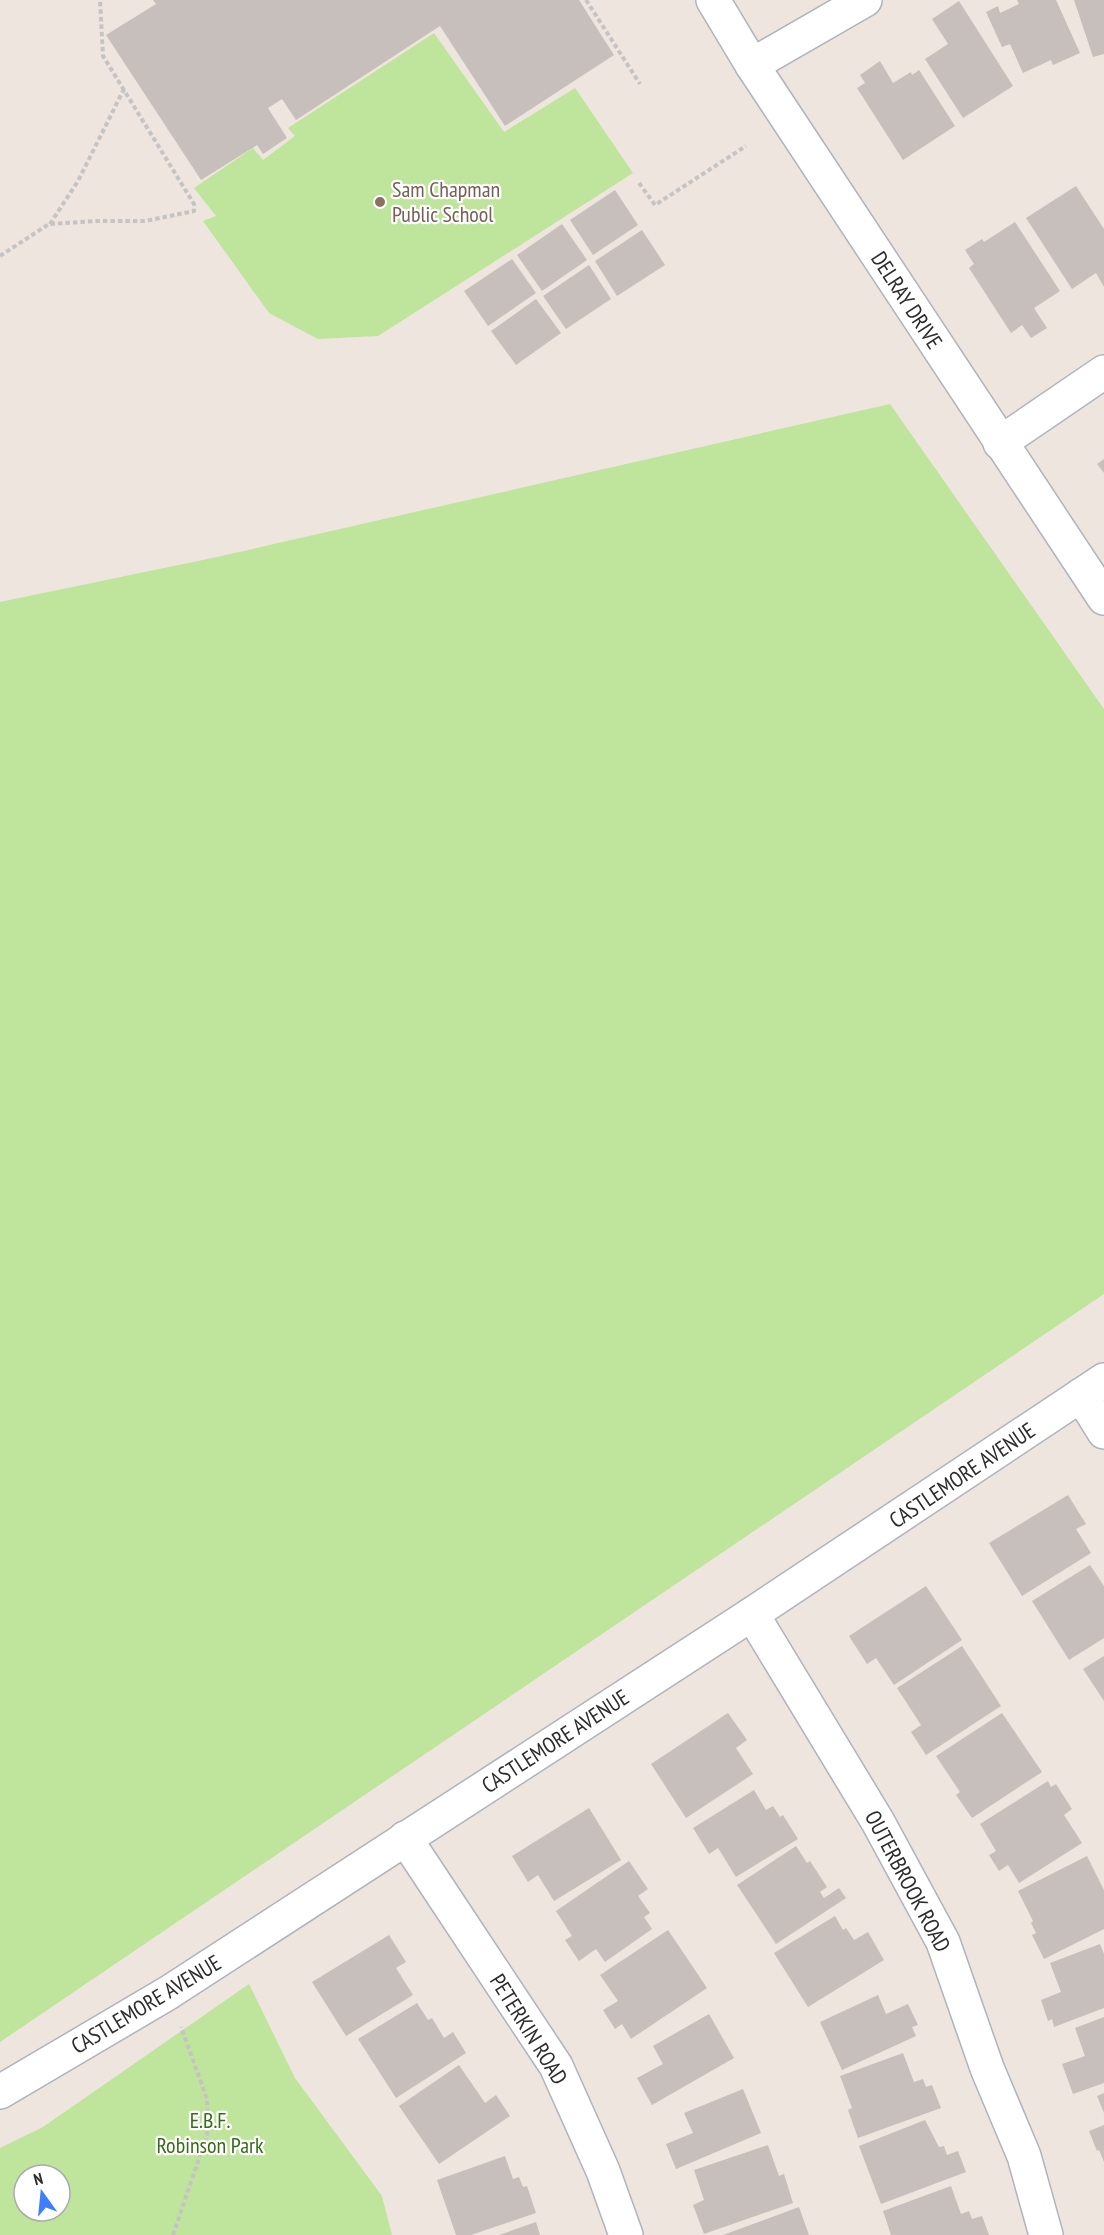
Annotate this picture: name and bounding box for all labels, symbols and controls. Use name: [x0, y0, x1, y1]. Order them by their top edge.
place label: Sam Chapman Public School: [392, 175, 500, 228]
marker: Sam Chapman Public School: [373, 195, 387, 209]
street label: DELRAY DRIVE: [865, 246, 949, 354]
street label: CASTLEMORE AVENUE: [884, 1416, 1040, 1534]
street label: CASTLEMORE AVENUE: [476, 1683, 634, 1799]
street label: OUTERBROOK ROAD: [859, 1805, 957, 1957]
street label: CASTLEMORE AVENUE: [66, 1948, 226, 2060]
street label: PETERKIN ROAD: [484, 1968, 574, 2090]
park label: E.B.F. Robinson Park: [156, 2106, 264, 2159]
north arrow: [12, 2163, 72, 2223]
text: N: [31, 2168, 45, 2189]

